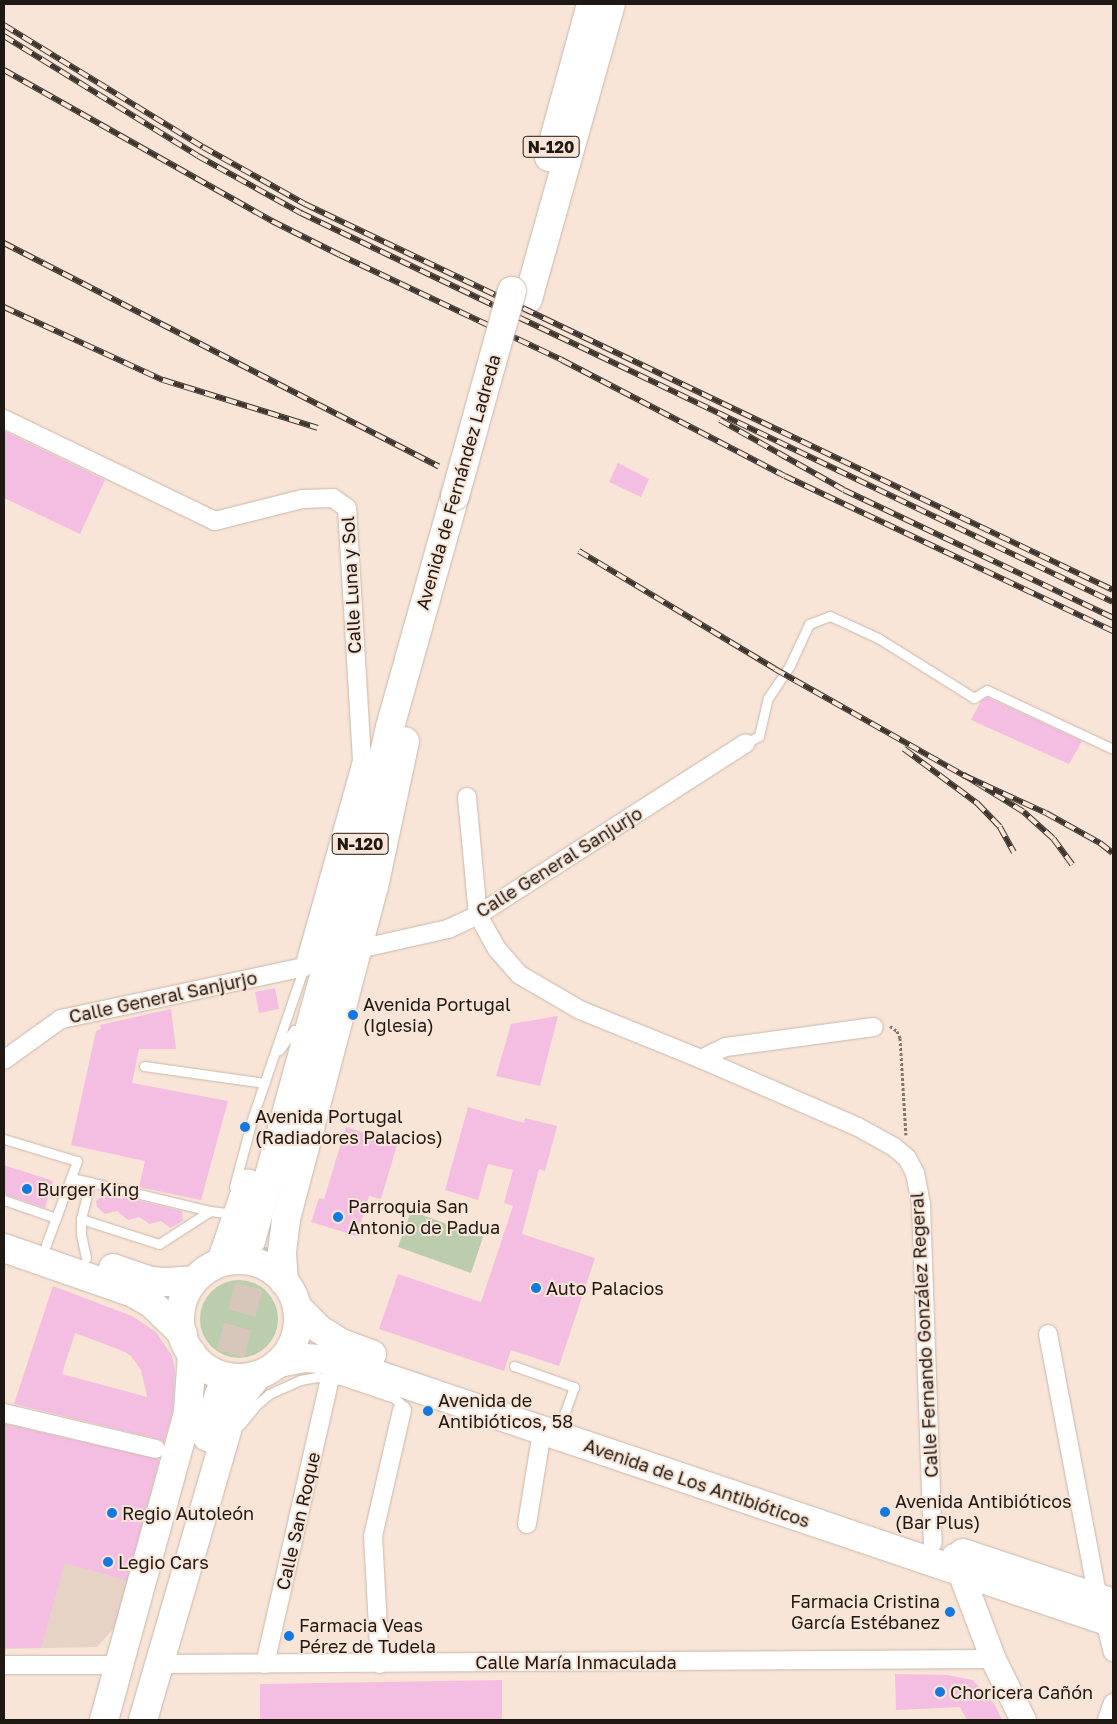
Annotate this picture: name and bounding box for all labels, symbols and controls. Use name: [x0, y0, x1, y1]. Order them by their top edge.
road number: N-120: [522, 134, 580, 160]
street label: Avenida de Fernández Ladreda: [411, 352, 505, 612]
street label: Calle Luna y Sol: [337, 516, 365, 654]
street label: Calle General Sanjurjo: [472, 802, 646, 922]
road number: N-120: [331, 831, 389, 858]
street label: Calle General Sanjurjo: [67, 967, 259, 1027]
place label: Avenida Portugal (Iglesia): [363, 994, 511, 1036]
marker: Avenida Portugal (Iglesia): [347, 1009, 359, 1021]
place label: Avenida Portugal (Radiadores Palacios): [255, 1106, 443, 1148]
marker: Avenida Portugal (Radiadores Palacios): [239, 1121, 251, 1133]
place label: Burger King: [37, 1178, 139, 1200]
marker: Burger King: [21, 1183, 33, 1195]
street label: Calle Fernando González Regeral: [906, 1192, 942, 1478]
place label: Parroquia San Antonio de Padua: [348, 1196, 500, 1238]
marker: Parroquia San Antonio de Padua: [332, 1211, 344, 1223]
place label: Auto Palacios: [546, 1277, 664, 1299]
marker: Auto Palacios: [530, 1282, 542, 1294]
place label: Avenida de Antibióticos, 58: [438, 1390, 573, 1432]
marker: Avenida de Antibióticos, 58: [422, 1405, 434, 1417]
street label: Avenida de Los Antibióticos: [581, 1434, 813, 1532]
street label: Calle San Roque: [272, 1450, 324, 1592]
place label: Avenida Antibióticos (Bar Plus): [895, 1491, 1072, 1534]
place label: Regio Autoleón: [122, 1502, 254, 1524]
marker: Avenida Antibióticos (Bar Plus): [879, 1506, 891, 1518]
marker: Regio Autoleón: [106, 1507, 118, 1519]
place label: Legio Cars: [118, 1551, 209, 1573]
marker: Legio Cars: [102, 1556, 114, 1568]
place label: Farmacia Cristina García Estébanez: [790, 1591, 940, 1634]
marker: Farmacia Cristina García Estébanez: [944, 1606, 956, 1618]
place label: Farmacia Veas Pérez de Tudela: [299, 1615, 436, 1658]
marker: Farmacia Veas Pérez de Tudela: [283, 1630, 295, 1642]
street label: Calle María Inmaculada: [475, 1651, 677, 1673]
place label: Choricera Cañón: [950, 1681, 1093, 1703]
marker: Choricera Cañón: [934, 1686, 946, 1698]

